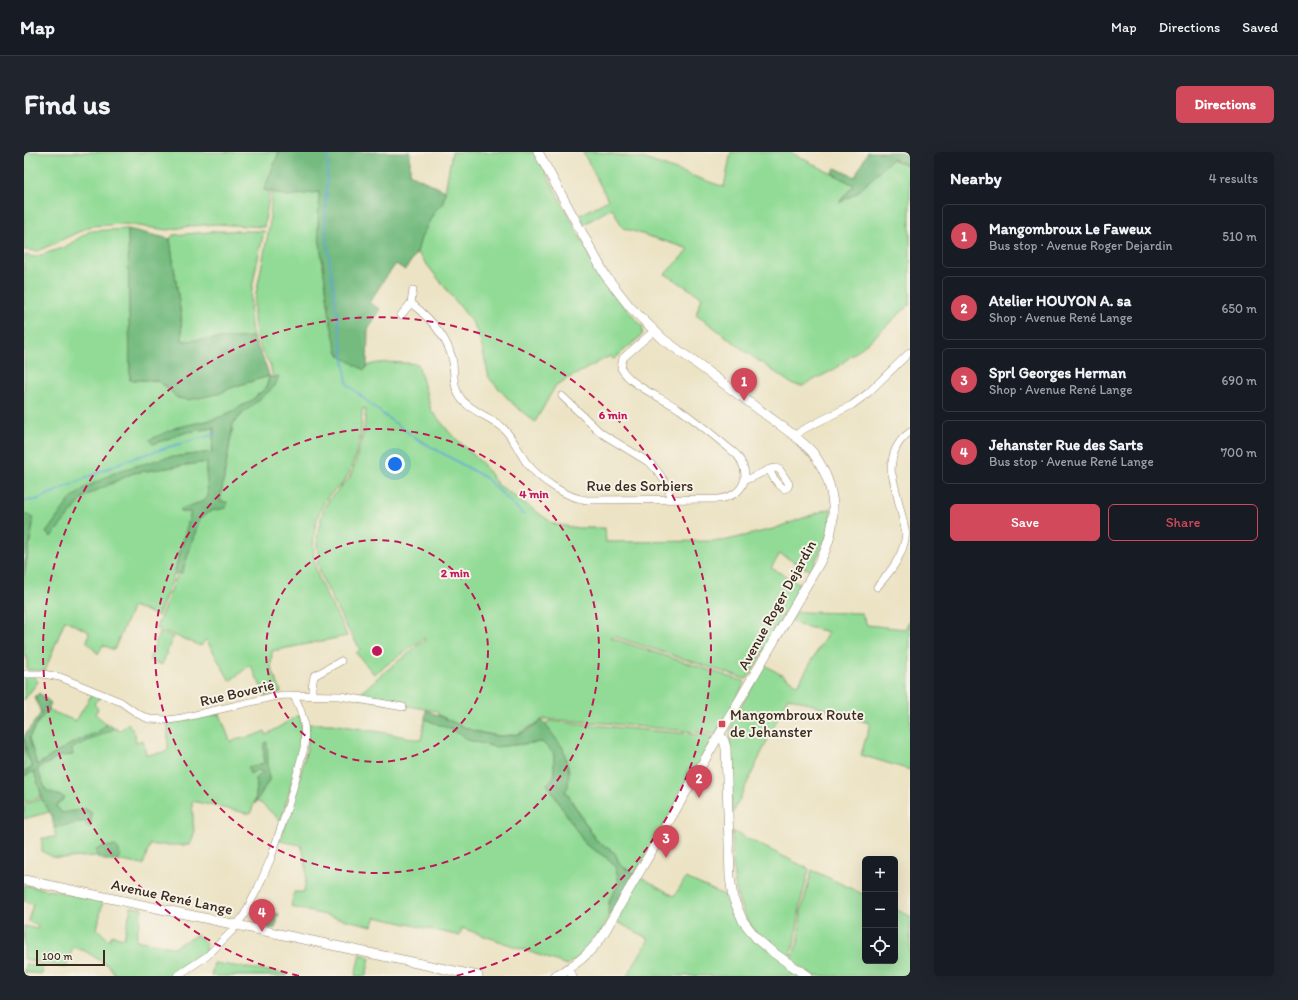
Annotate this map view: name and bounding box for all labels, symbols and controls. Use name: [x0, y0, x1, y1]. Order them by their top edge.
text: Map: [20, 16, 55, 39]
text: Map: [1111, 19, 1137, 36]
text: Directions: [1159, 19, 1220, 36]
text: Saved: [1242, 19, 1278, 36]
button: Directions: [1176, 86, 1274, 123]
text: Find us: [24, 87, 111, 121]
text: Nearby: [950, 168, 1002, 188]
text: 4 results: [1209, 171, 1258, 186]
text: Mangombroux Le Faweux: [989, 220, 1151, 238]
text: 1: [961, 229, 967, 244]
text: 510 m: [1222, 229, 1257, 244]
text: Bus stop · Avenue Roger Dejardin: [989, 238, 1172, 253]
text: Atelier HOUYON A. sa: [989, 292, 1131, 310]
text: 2: [961, 301, 967, 316]
text: 650 m: [1221, 301, 1257, 316]
text: Shop · Avenue René Lange: [989, 310, 1133, 325]
text: Sprl Georges Herman: [989, 364, 1126, 382]
pin: 1: [731, 368, 757, 401]
text: 3: [960, 373, 968, 388]
text: 690 m: [1221, 373, 1257, 388]
text: Shop · Avenue René Lange: [989, 382, 1133, 397]
text: 6 min: [599, 408, 628, 422]
text: Jehanster Rue des Sarts: [989, 436, 1143, 454]
text: 4: [960, 445, 968, 460]
text: 700 m: [1221, 445, 1257, 460]
your location: [385, 454, 405, 474]
text: Bus stop · Avenue René Lange: [989, 454, 1154, 469]
street label: Rue des Sorbiers: [587, 477, 694, 495]
text: 4 min: [519, 487, 549, 501]
button: Save: [950, 504, 1100, 541]
button: Share: [1108, 504, 1258, 541]
street label: Avenue Roger Dejardin: [734, 537, 820, 673]
text: 2 min: [441, 566, 470, 580]
centre of rings: [370, 644, 384, 658]
street label: Rue Boverie: [198, 676, 276, 710]
place label: Mangombroux Route de Jehanster: [730, 706, 864, 741]
marker: Mangombroux Route de Jehanster: [717, 719, 727, 729]
pin: 2: [686, 765, 712, 798]
pin: 3: [653, 825, 679, 858]
map controls: [862, 856, 898, 964]
button: +: [862, 856, 898, 892]
street label: Avenue René Lange: [110, 875, 234, 919]
button: −: [862, 892, 898, 928]
pin: 4: [249, 899, 275, 932]
button: locate: [862, 928, 898, 964]
scale bar: [36, 948, 105, 967]
text: 100 m: [42, 950, 72, 963]

